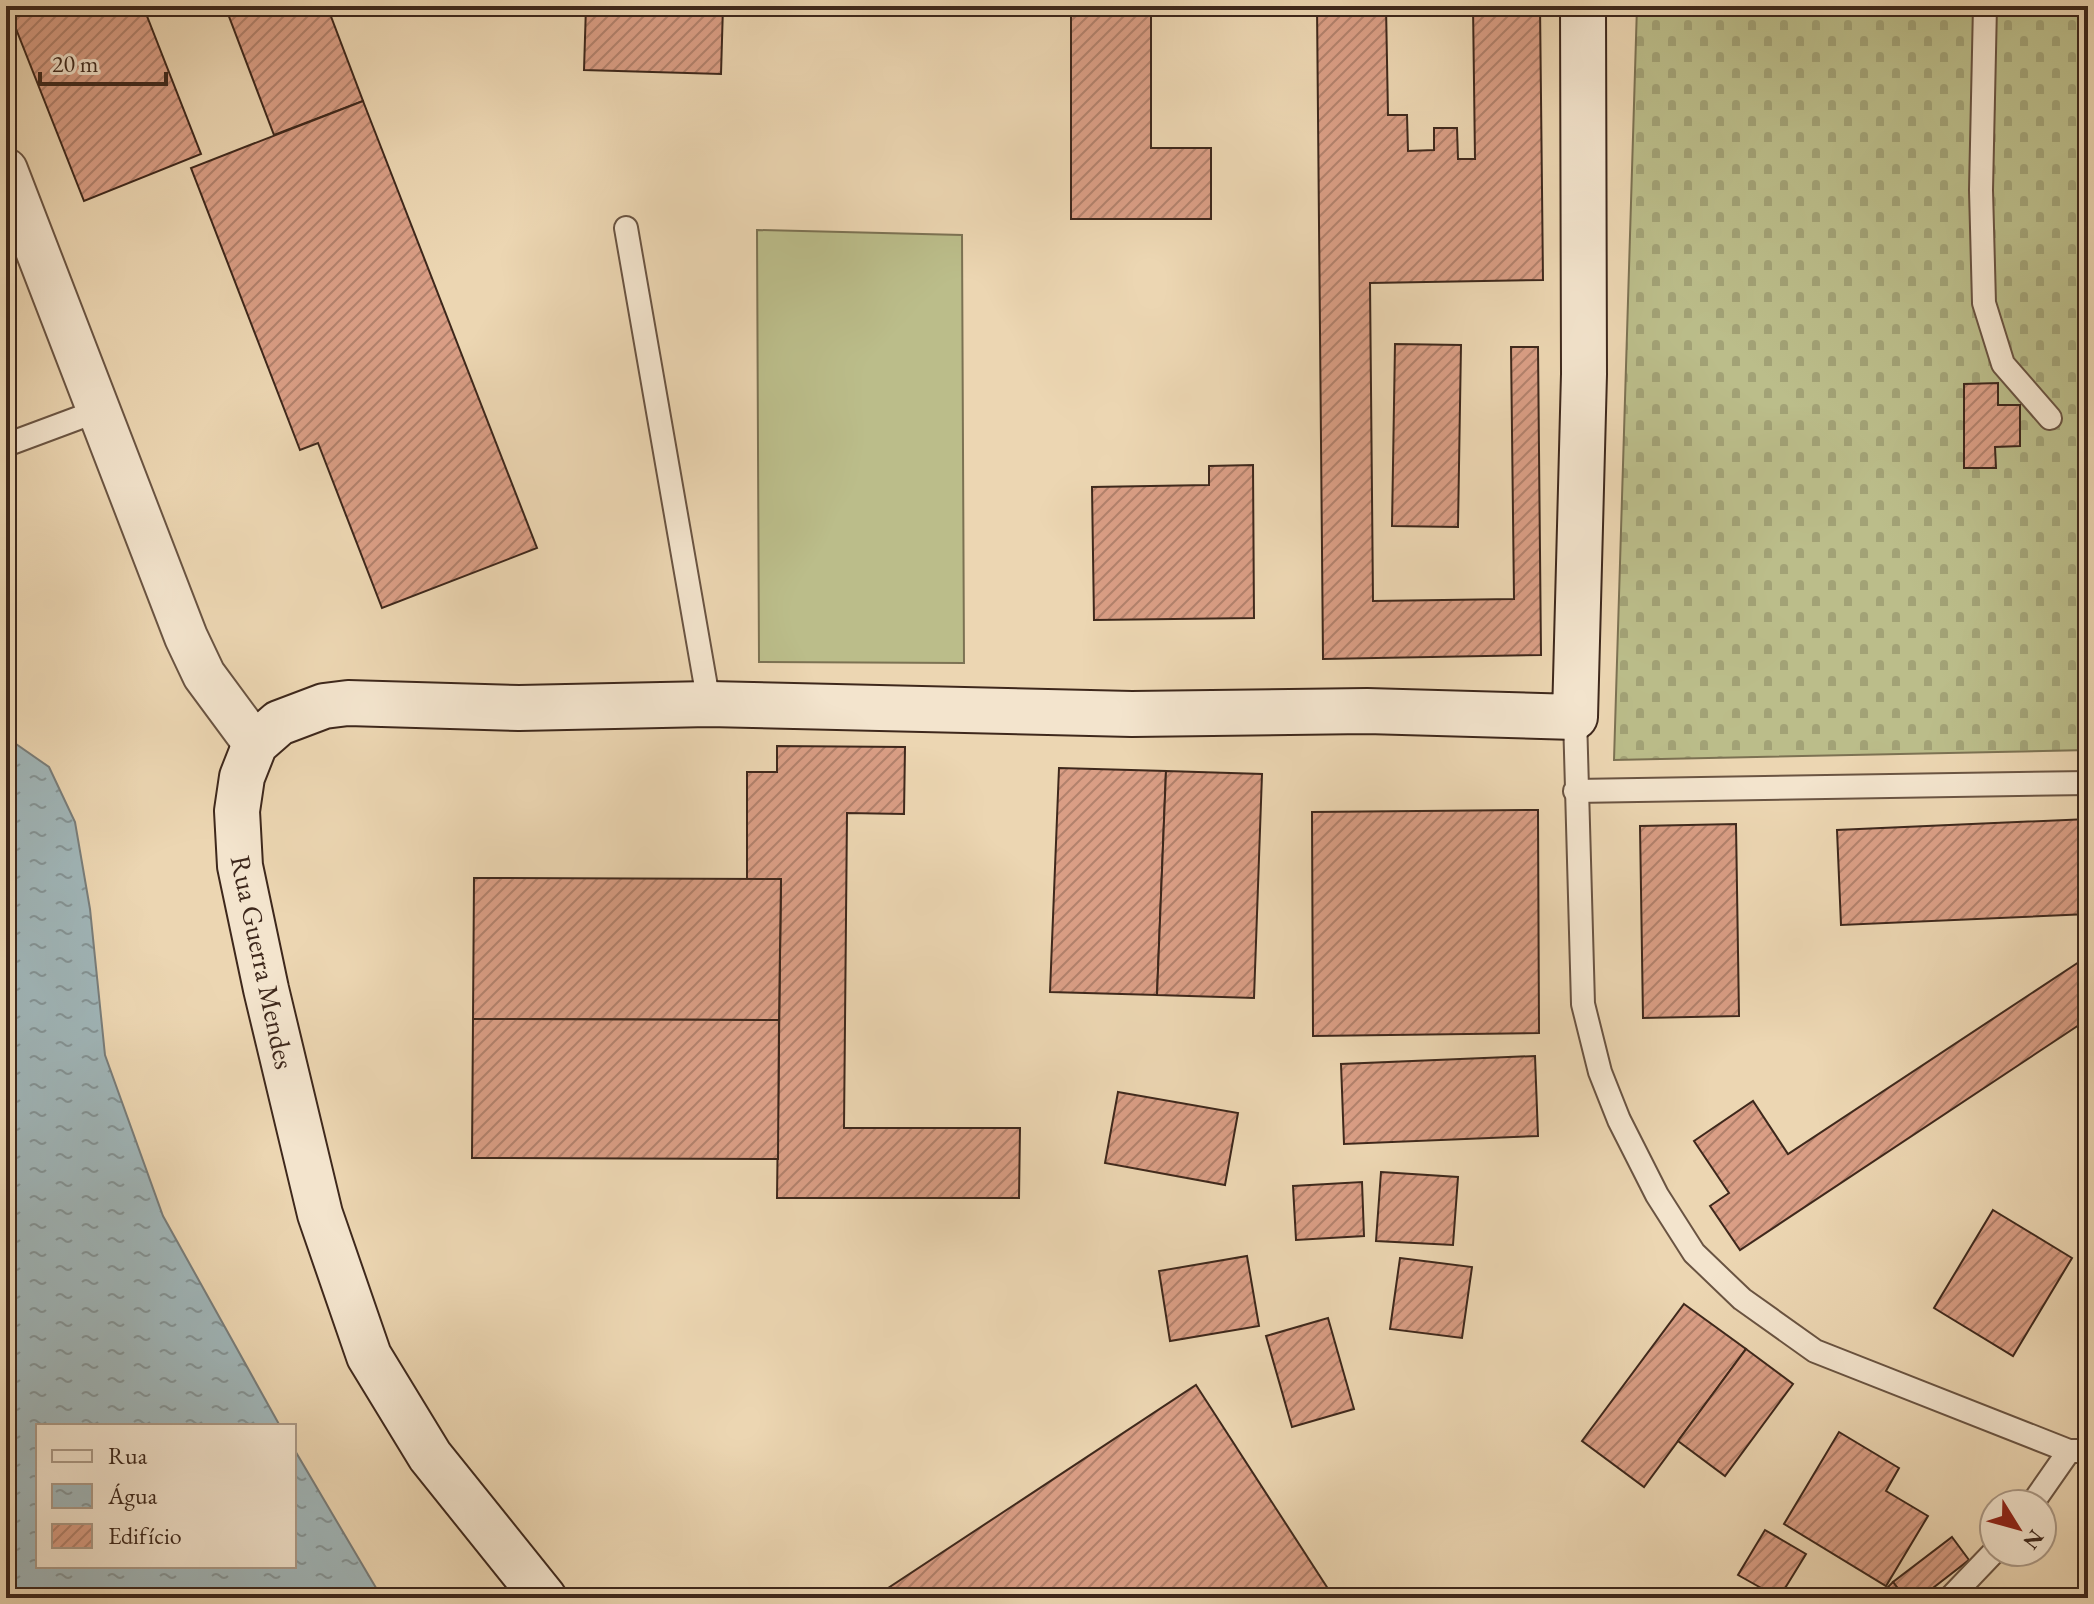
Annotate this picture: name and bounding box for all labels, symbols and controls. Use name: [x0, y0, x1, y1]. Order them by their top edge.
scale bar: [40, 36, 166, 86]
text: 20 m: [52, 48, 99, 79]
street label: Rua Guerra Mendes: [223, 852, 303, 1072]
legend: [36, 1424, 296, 1568]
text: Rua: [108, 1440, 148, 1471]
text: Água: [107, 1480, 158, 1511]
north arrow: [1978, 1488, 2058, 1568]
text: Edifício: [108, 1520, 182, 1551]
text: N: [2017, 1524, 2051, 1556]

